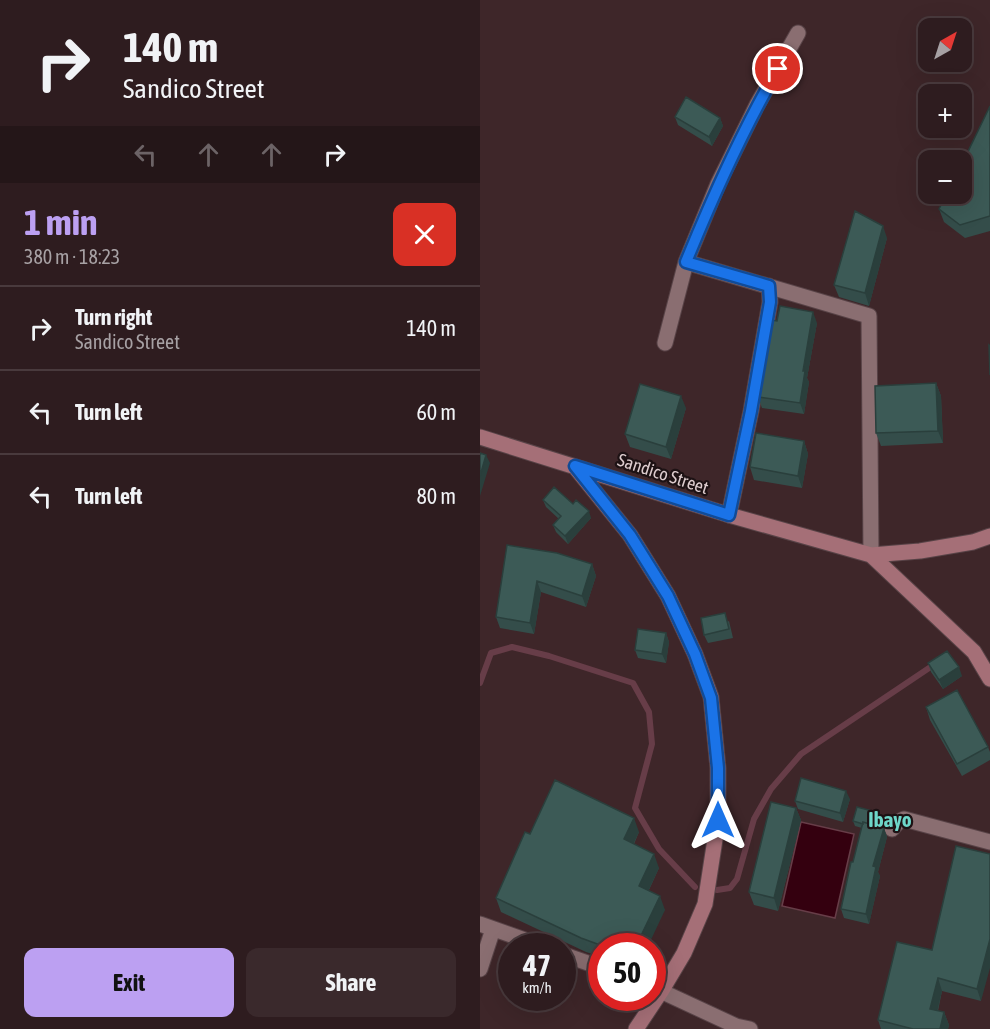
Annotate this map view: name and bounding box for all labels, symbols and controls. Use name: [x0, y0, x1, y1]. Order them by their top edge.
north arrow: [918, 18, 972, 72]
map controls: [918, 18, 972, 204]
text: 140 m: [123, 23, 218, 71]
icon: right: [24, 24, 102, 102]
pin: [752, 43, 803, 94]
icon: arrive: [761, 52, 794, 85]
text: Sandico Street: [123, 73, 265, 104]
button: +: [918, 84, 972, 138]
icon: left: [129, 138, 162, 171]
icon: ahead: [192, 138, 225, 171]
icon: ahead: [255, 138, 288, 171]
icon: right: [318, 138, 351, 171]
button: −: [918, 150, 972, 204]
text: 1 min: [24, 201, 98, 243]
button: close: [393, 203, 456, 266]
text: 380 m · 18:23: [24, 245, 120, 268]
text: Turn right: [75, 304, 152, 330]
icon: right: [24, 312, 57, 345]
text: 140 m: [406, 315, 456, 341]
text: Sandico Street: [75, 330, 180, 353]
icon: left: [24, 396, 57, 429]
text: Turn left: [75, 399, 142, 425]
text: 60 m: [416, 399, 456, 425]
street label: Sandico Street: [615, 449, 711, 498]
icon: left: [24, 480, 57, 513]
text: Turn left: [75, 483, 142, 509]
text: 80 m: [416, 483, 456, 509]
position arrow: [686, 788, 750, 852]
district label: Ibayo: [868, 807, 912, 831]
speed limit sign: 50: [588, 933, 666, 1011]
button: Exit: [24, 948, 234, 1017]
button: Share: [246, 948, 456, 1017]
text: 47: [523, 948, 551, 982]
text: km/h: [522, 979, 552, 996]

